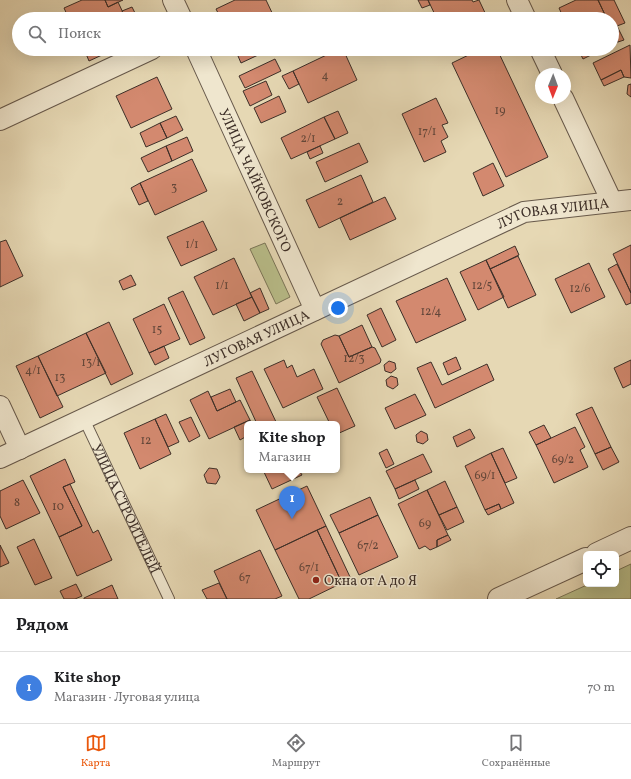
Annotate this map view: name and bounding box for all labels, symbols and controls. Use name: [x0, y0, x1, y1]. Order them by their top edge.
search box: [12, 12, 619, 56]
icon: search: [26, 23, 48, 45]
text: Поиск: [58, 24, 101, 45]
house number: 4: [321, 68, 329, 84]
north arrow: [535, 68, 571, 104]
house number: 19: [495, 103, 505, 119]
street label: УЛИЦА ЧАЙКОВСКОГО: [213, 106, 295, 256]
house number: 17/1: [418, 124, 436, 140]
house number: 2/1: [300, 131, 316, 147]
house number: 3: [171, 180, 177, 196]
house number: 2: [337, 194, 343, 210]
street label: ЛУГОВАЯ УЛИЦА: [494, 194, 610, 234]
house number: 1/1: [185, 237, 199, 253]
house number: 1/1: [215, 278, 229, 294]
house number: 12/5: [472, 278, 492, 294]
house number: 12/6: [569, 281, 591, 297]
your location: [328, 298, 348, 318]
house number: 12/4: [420, 304, 442, 320]
street label: ЛУГОВАЯ УЛИЦА: [201, 306, 313, 372]
house number: 15: [152, 322, 162, 338]
house number: 12/3: [343, 351, 365, 367]
house number: 13/1: [81, 355, 101, 371]
house number: 4/1: [25, 363, 41, 379]
house number: 13: [55, 370, 65, 386]
popup: [244, 421, 340, 473]
text: Kite shop: [259, 428, 325, 449]
house number: 12: [140, 433, 152, 449]
street label: УЛИЦА СТРОИТЕЛЕЙ: [86, 441, 165, 577]
text: Магазин: [259, 449, 311, 467]
house number: 69/2: [552, 452, 574, 468]
house number: 69/1: [475, 468, 495, 484]
pin: 1: [279, 486, 305, 519]
house number: 8: [14, 495, 20, 511]
house number: 10: [52, 499, 64, 515]
house number: 69: [419, 516, 431, 532]
house number: 67/2: [357, 538, 379, 554]
map controls: [583, 551, 619, 587]
button: locate: [583, 551, 619, 587]
house number: 67/1: [299, 560, 319, 576]
house number: 67: [239, 570, 251, 586]
place label: Окна от А до Я: [324, 572, 417, 591]
marker: Окна от А до Я: [311, 575, 321, 585]
text: Рядом: [16, 614, 69, 637]
text: Kite shop: [54, 668, 121, 689]
text: 1: [26, 679, 32, 697]
text: 70 m: [587, 679, 615, 697]
text: Магазин · Луговая улица: [54, 689, 200, 707]
tab: Карта: [81, 732, 111, 771]
tab: Маршрут: [272, 732, 320, 771]
tab: Сохранённые: [482, 732, 550, 771]

